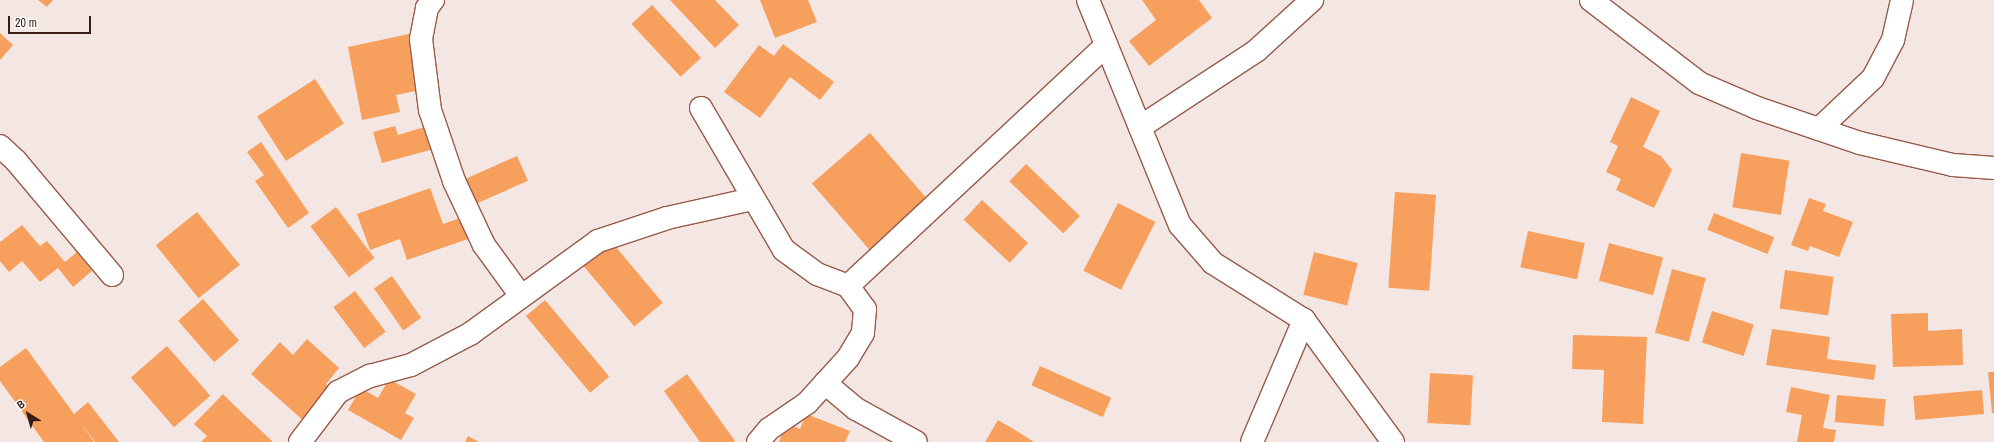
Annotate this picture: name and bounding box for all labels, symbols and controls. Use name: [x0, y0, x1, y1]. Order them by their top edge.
scale bar: [10, 8, 93, 34]
text: 20 m: [15, 15, 37, 31]
north arrow: [8, 394, 48, 434]
text: B: [14, 397, 28, 412]

